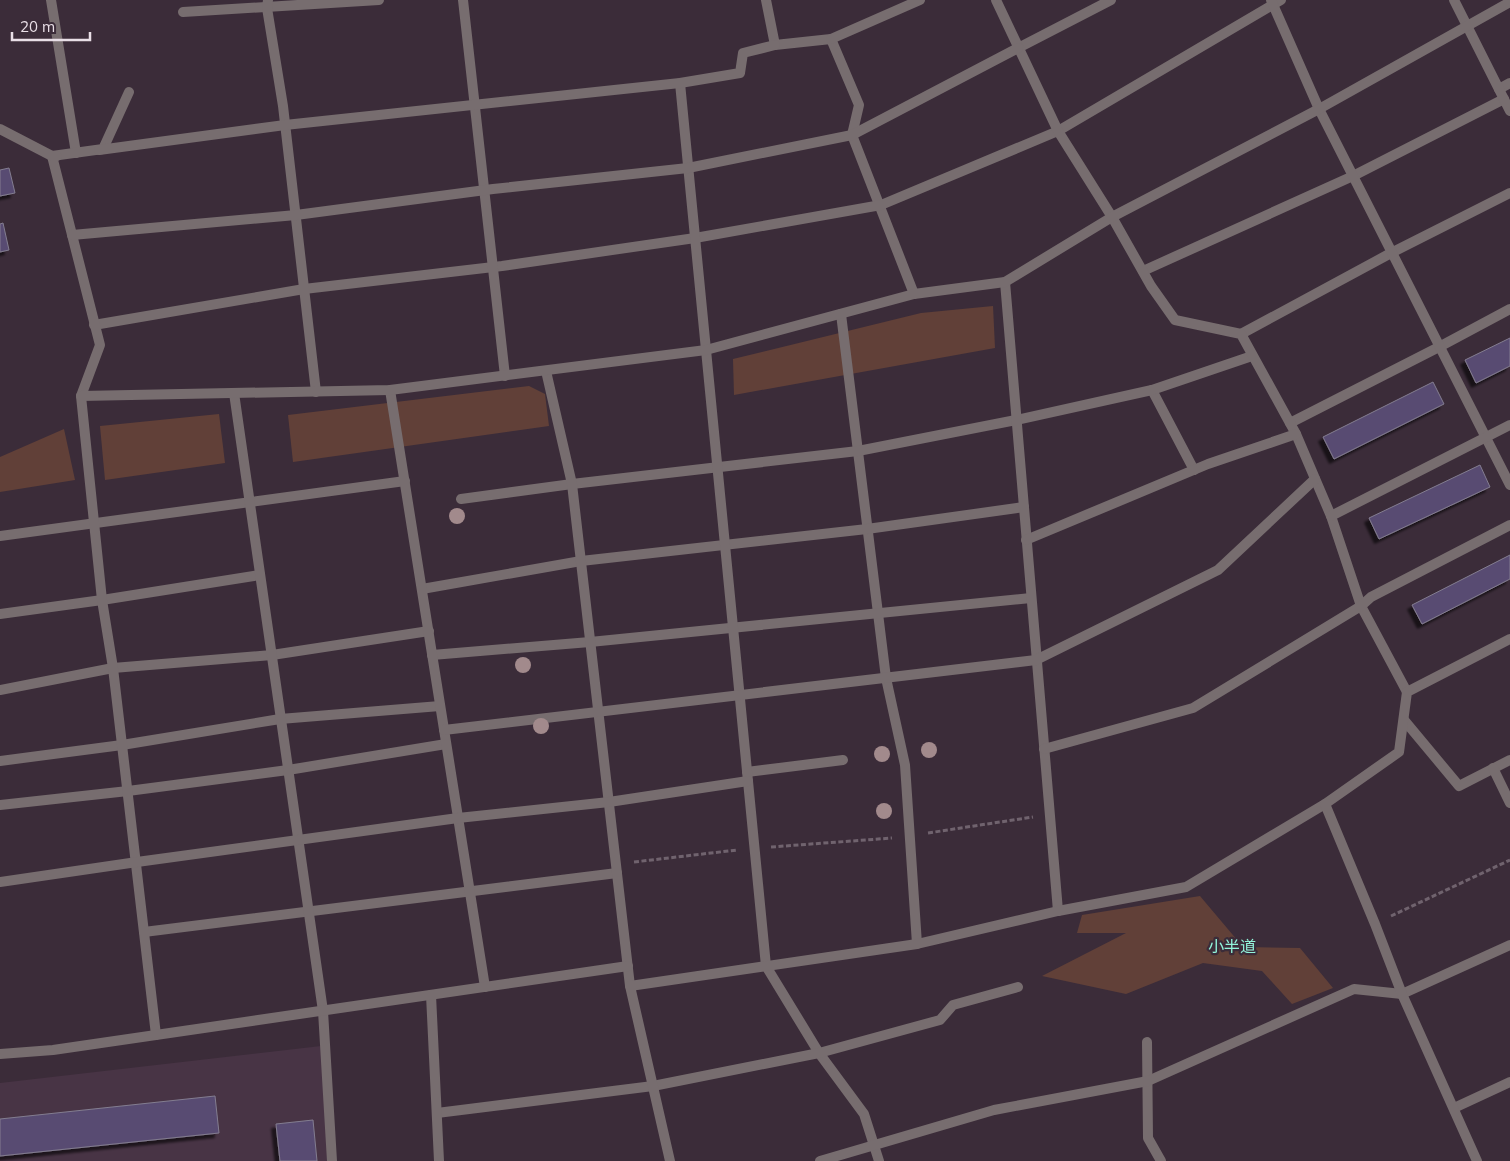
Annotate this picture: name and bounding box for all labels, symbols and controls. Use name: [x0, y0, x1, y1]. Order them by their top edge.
scale bar: [12, 10, 90, 42]
text: 20 m: [20, 17, 55, 36]
district label: 小半道: [1208, 936, 1256, 956]

